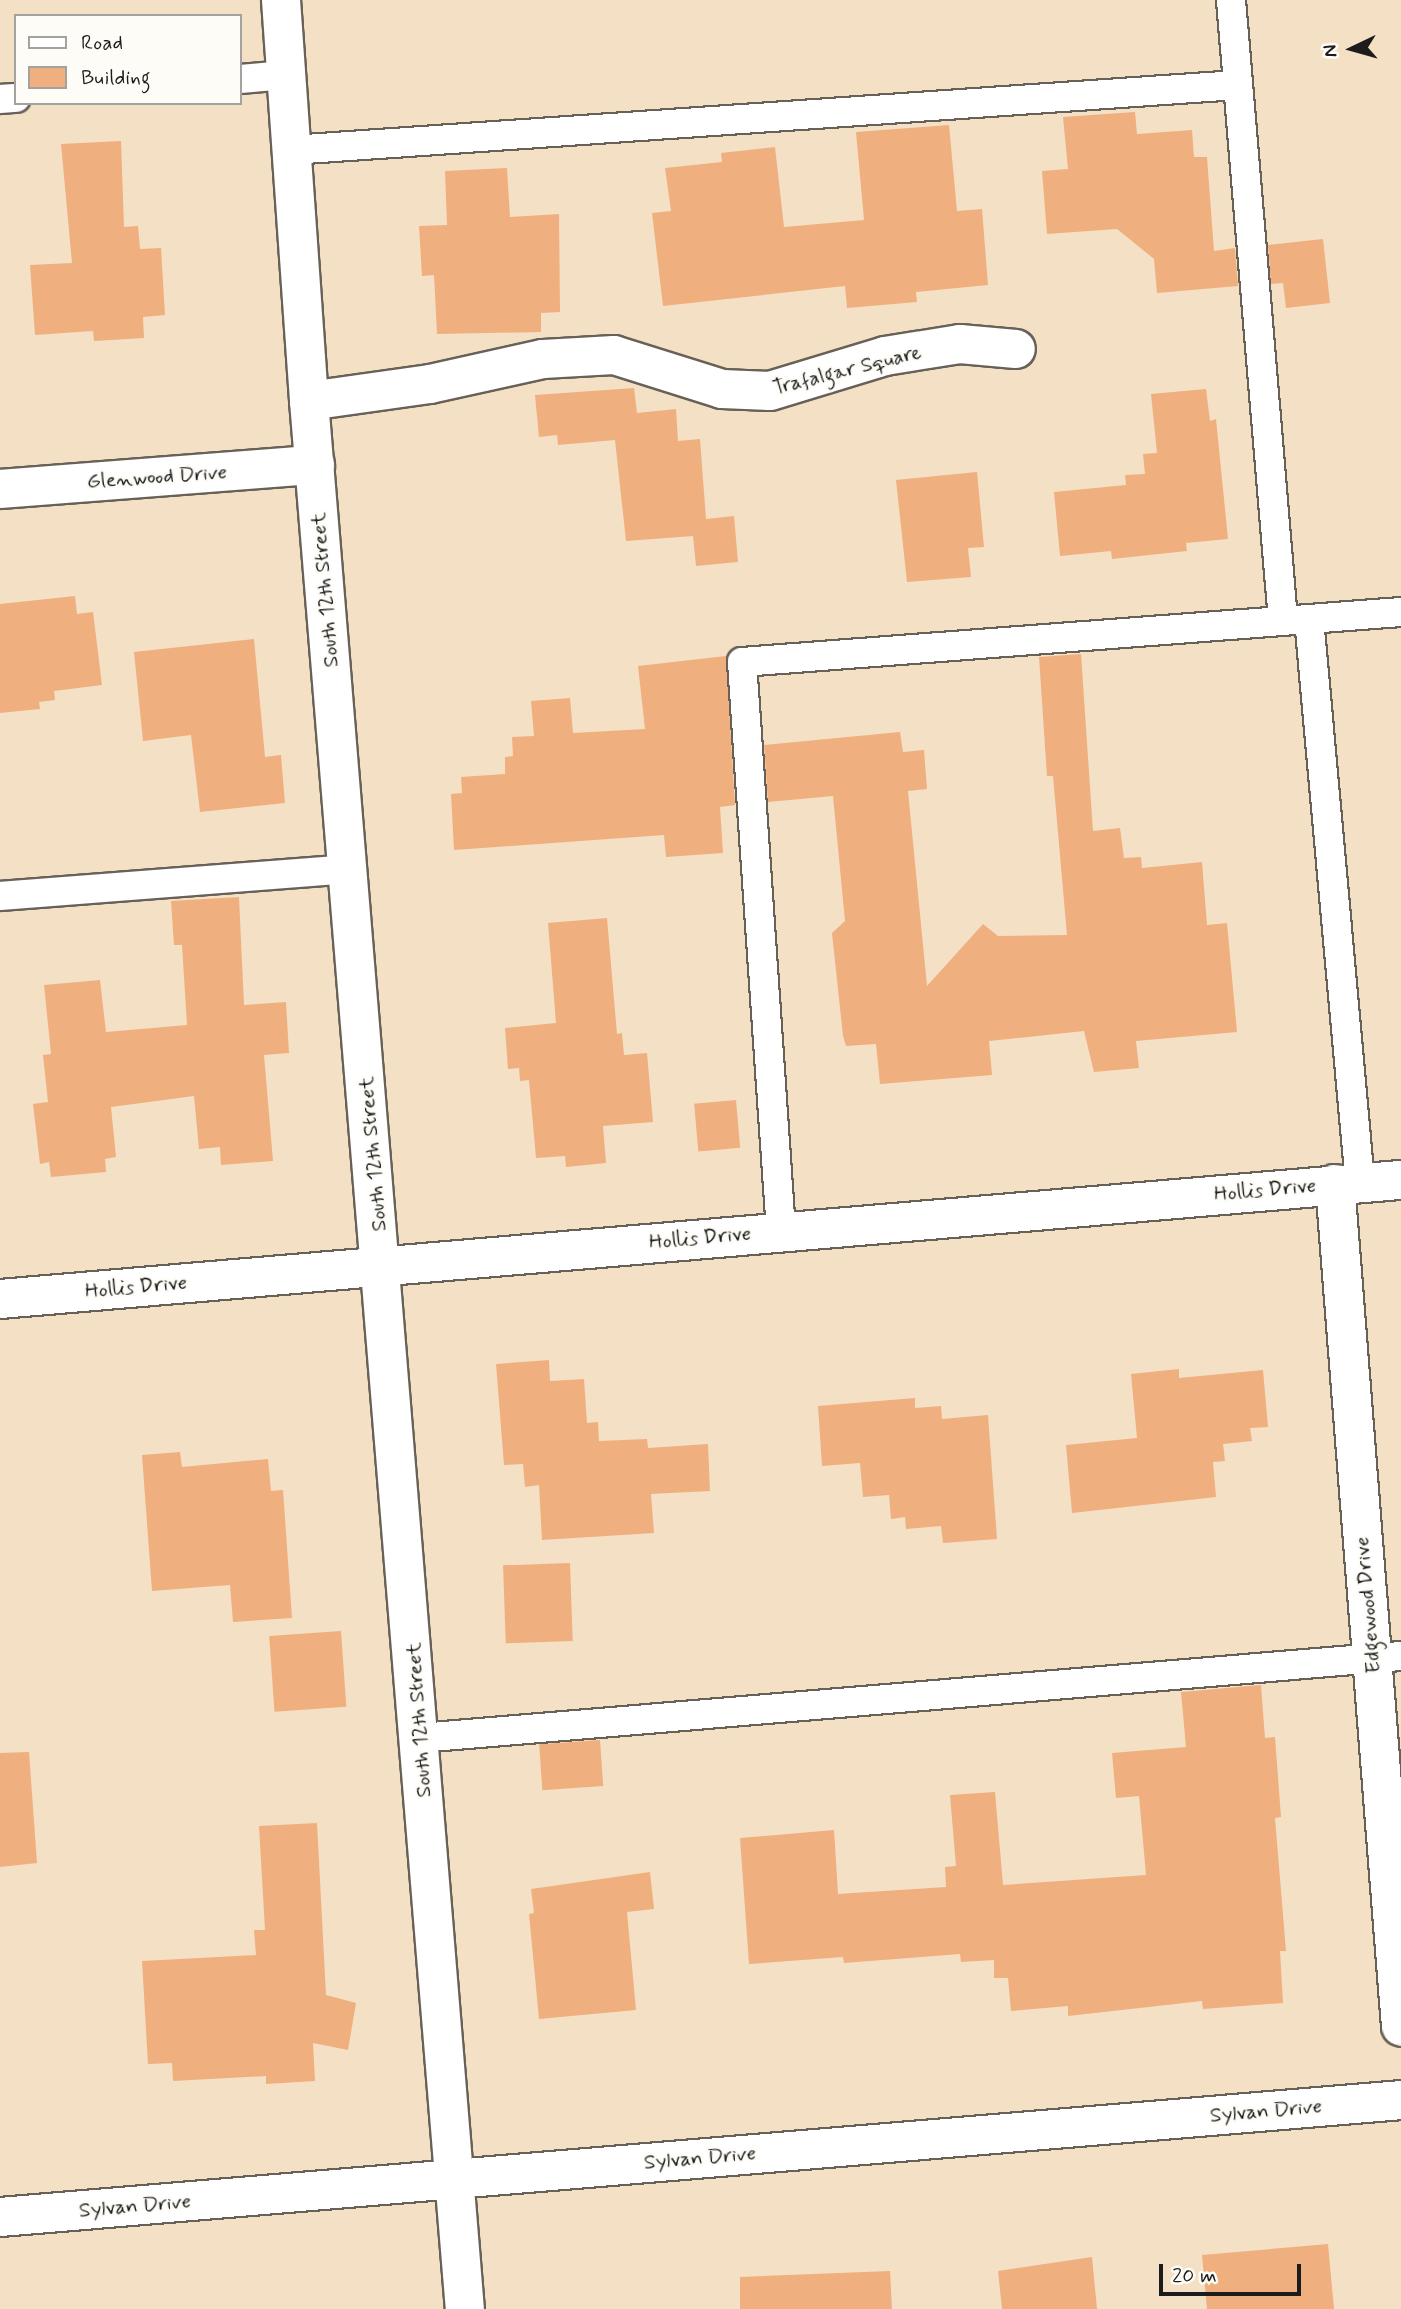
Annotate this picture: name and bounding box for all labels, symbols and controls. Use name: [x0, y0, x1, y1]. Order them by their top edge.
legend: [14, 14, 242, 105]
north arrow: [1317, 14, 1387, 84]
text: Road: [81, 29, 123, 57]
text: N: [1318, 43, 1344, 58]
text: Building: [81, 64, 151, 92]
street label: Trafalgar Square: [770, 339, 924, 401]
street label: Glenwood Drive: [87, 460, 227, 494]
street label: South 12th Street: [306, 512, 344, 668]
street label: South 12th Street: [354, 1076, 392, 1232]
street label: Hollis Drive: [1214, 1173, 1316, 1207]
street label: Hollis Drive: [649, 1221, 751, 1255]
street label: Hollis Drive: [85, 1270, 187, 1304]
street label: Edgewood Drive: [1350, 1536, 1386, 1674]
street label: South 12th Street: [401, 1642, 437, 1798]
street label: Sylvan Drive: [1210, 2094, 1322, 2128]
street label: Sylvan Drive: [644, 2141, 756, 2175]
street label: Sylvan Drive: [79, 2189, 191, 2223]
scale bar: [1163, 2250, 1305, 2294]
text: 20 m: [1172, 2262, 1217, 2290]

